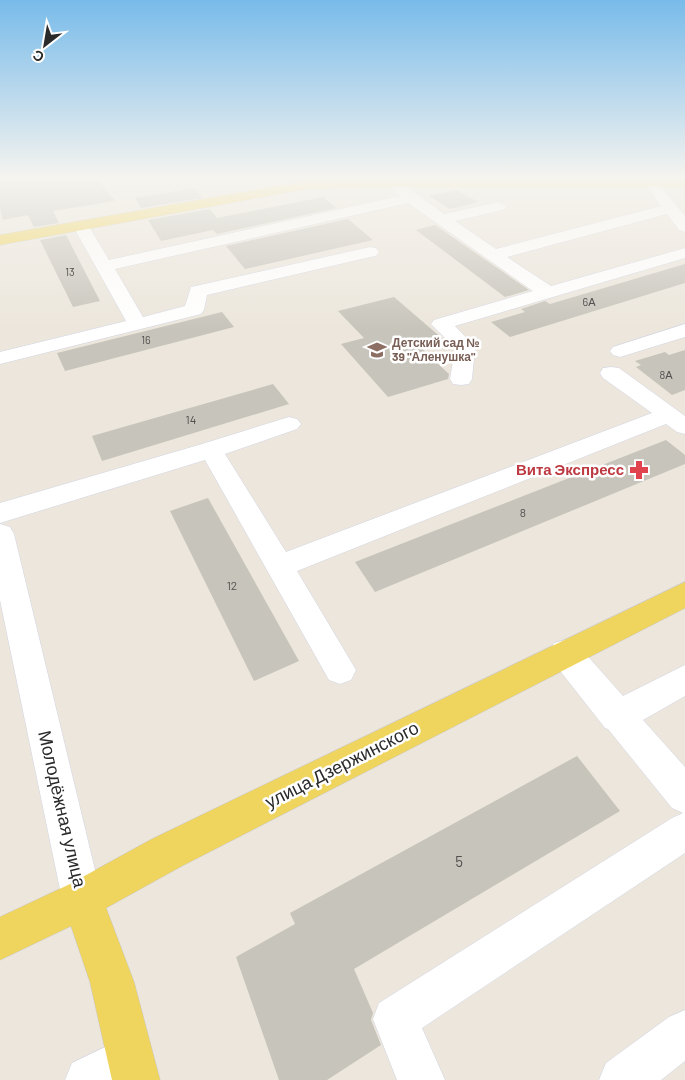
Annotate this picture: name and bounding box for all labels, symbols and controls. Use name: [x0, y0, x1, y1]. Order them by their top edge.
north arrow: [20, 20, 70, 70]
text: С: [29, 47, 47, 66]
house number: 13: [65, 265, 75, 278]
house number: 6А: [582, 295, 596, 308]
house number: 16: [141, 333, 151, 346]
place label: Детский сад № 39 "Аленушка": [392, 335, 480, 364]
school or university icon: Детский сад № 39 "Аленушка": [366, 339, 388, 361]
house number: 8А: [659, 368, 673, 381]
house number: 14: [186, 412, 196, 426]
pharmacy icon: Вита Экспресс: [628, 459, 650, 481]
place label: Вита Экспресс: [516, 460, 624, 478]
house number: 8: [520, 505, 526, 519]
house number: 12: [227, 578, 237, 592]
street label: улица Дзержинского: [261, 716, 422, 812]
street label: Молодёжная улица: [34, 728, 92, 890]
house number: 5: [455, 852, 463, 870]

